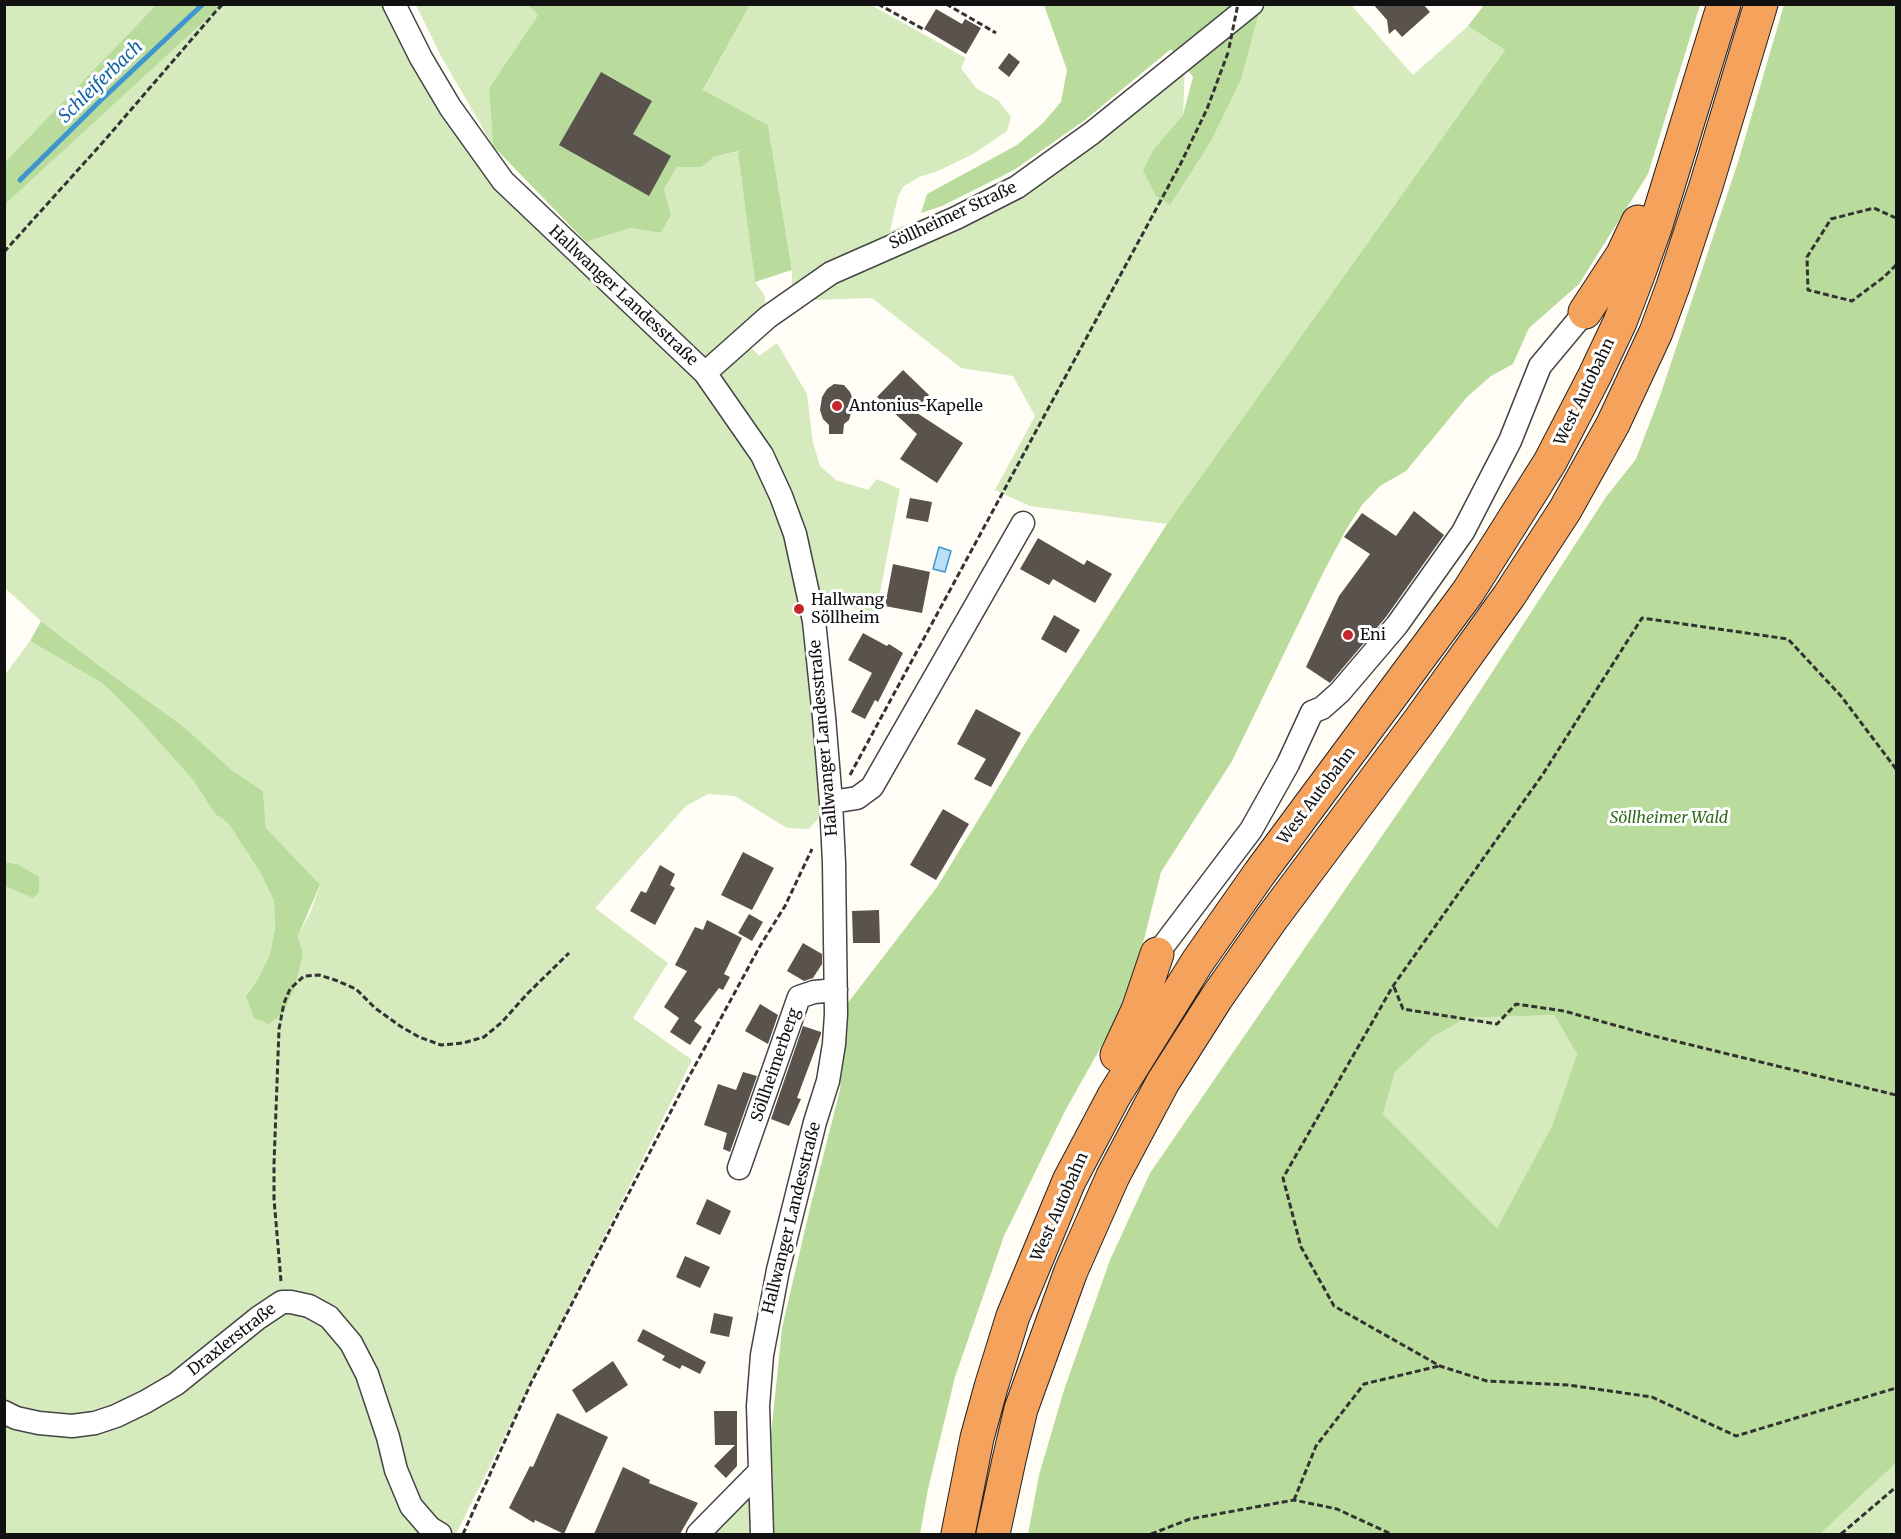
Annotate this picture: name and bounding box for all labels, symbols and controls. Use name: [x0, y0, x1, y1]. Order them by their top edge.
water label: Schleiferbach: [54, 36, 148, 128]
street label: Söllheimer Straße: [886, 178, 1020, 254]
street label: Hallwanger Landesstraße: [544, 222, 702, 370]
street label: West Autobahn: [1551, 335, 1619, 449]
place label: Antonius-Kapelle: [849, 396, 983, 416]
marker: Antonius-Kapelle: [830, 399, 844, 413]
place label: Hallwang Söllheim: [811, 590, 884, 628]
marker: Hallwang Söllheim: [792, 602, 806, 616]
place label: Eni: [1360, 625, 1386, 645]
marker: Eni: [1341, 628, 1355, 642]
street label: Hallwanger Landesstraße: [806, 639, 842, 837]
street label: West Autobahn: [1274, 743, 1360, 849]
park label: Söllheimer Wald: [1610, 808, 1728, 828]
street label: Söllheimerberg: [748, 1006, 804, 1124]
street label: Hallwanger Landesstraße: [759, 1120, 825, 1316]
street label: West Autobahn: [1027, 1150, 1093, 1264]
street label: Draxlerstraße: [184, 1300, 280, 1380]

